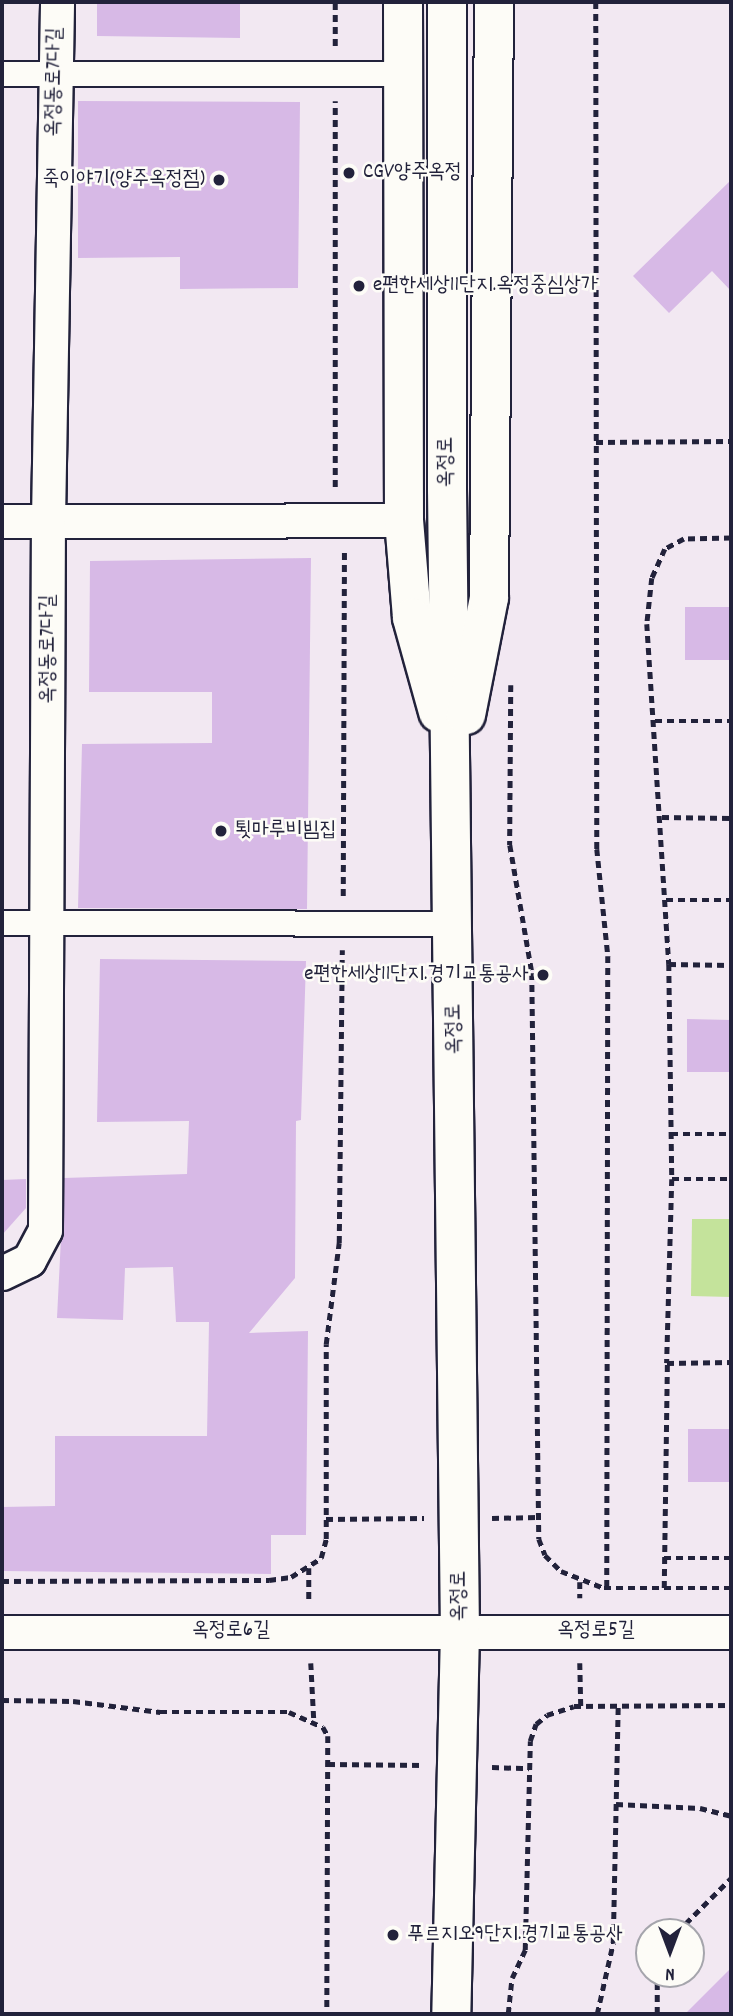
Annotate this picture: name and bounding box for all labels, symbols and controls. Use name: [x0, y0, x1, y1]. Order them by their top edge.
street label: 옥정동로7다길: [41, 27, 69, 137]
place label: CGV양주옥정: [363, 160, 462, 186]
marker: CGV양주옥정: [341, 165, 357, 181]
place label: 죽이야기(양주옥정점): [42, 167, 205, 193]
marker: 죽이야기(양주옥정점): [211, 172, 227, 188]
place label: e편한세상11단지.옥정중심상가: [373, 273, 598, 299]
marker: e편한세상11단지.옥정중심상가: [351, 278, 367, 294]
street label: 옥정로: [434, 437, 460, 487]
street label: 옥정동로7다길: [36, 594, 62, 704]
place label: 툇마루비빔집: [235, 818, 336, 844]
marker: 툇마루비빔집: [213, 823, 229, 839]
place label: e편한세상11단지.경기교통공사: [304, 962, 529, 988]
marker: e편한세상11단지.경기교통공사: [535, 967, 551, 983]
street label: 옥정로: [442, 1003, 468, 1055]
street label: 옥정로: [447, 1571, 473, 1621]
street label: 옥정로6길: [192, 1618, 270, 1644]
street label: 옥정로5길: [557, 1618, 635, 1644]
north arrow: [635, 1918, 705, 1988]
place label: 푸르지오9단지.경기교통공사: [407, 1922, 623, 1948]
marker: 푸르지오9단지.경기교통공사: [385, 1927, 401, 1943]
text: N: [665, 1959, 675, 1986]

